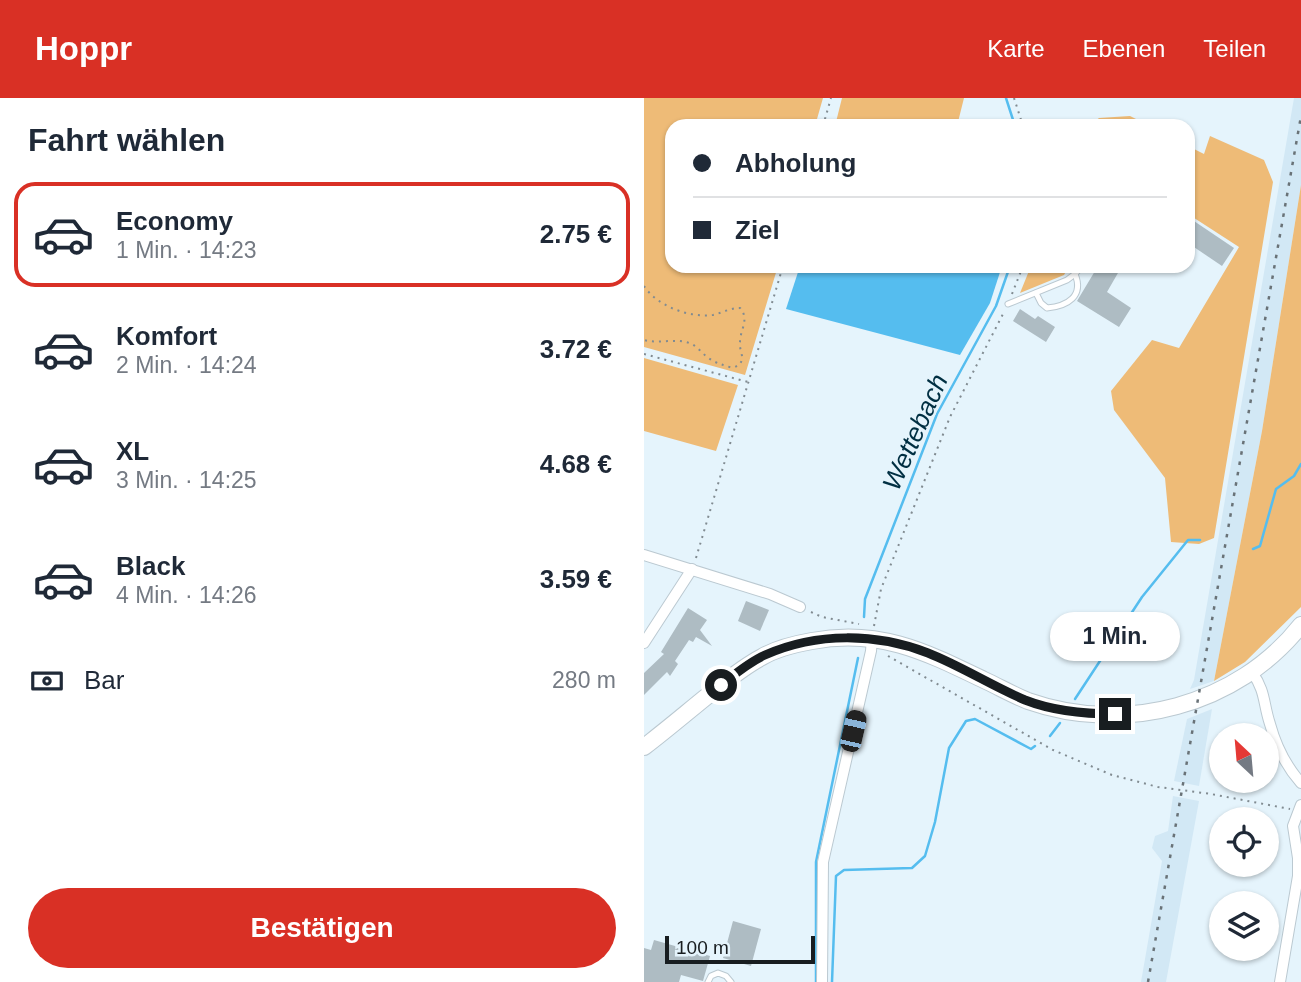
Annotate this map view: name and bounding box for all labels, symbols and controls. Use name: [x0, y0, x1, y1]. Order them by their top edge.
text: Hoppr: [35, 30, 132, 67]
text: Karte: [987, 35, 1045, 62]
text: Ebenen: [1083, 35, 1165, 62]
text: Teilen: [1203, 35, 1266, 62]
text: Fahrt wählen: [28, 122, 225, 158]
text: Abholung: [735, 148, 856, 178]
icon: car: [32, 203, 95, 266]
text: Economy: [116, 206, 233, 236]
text: Ziel: [735, 215, 780, 245]
text: 2.75 €: [540, 219, 612, 249]
text: 1 Min. · 14:23: [116, 237, 257, 263]
icon: car: [32, 318, 95, 381]
text: Komfort: [116, 321, 217, 351]
text: 3.72 €: [540, 334, 612, 364]
text: 2 Min. · 14:24: [116, 352, 257, 378]
water label: Wettebach: [876, 369, 954, 495]
icon: car: [32, 433, 95, 496]
text: XL: [116, 436, 149, 466]
text: 4.68 €: [540, 449, 612, 479]
text: 3 Min. · 14:25: [116, 467, 257, 493]
icon: car: [32, 548, 95, 611]
text: Black: [116, 551, 185, 581]
text: 3.59 €: [540, 564, 612, 594]
text: 4 Min. · 14:26: [116, 582, 257, 608]
callout: 1 Min.: [1050, 612, 1180, 662]
text: 1 Min.: [1082, 623, 1148, 649]
icon: cash: [28, 662, 66, 700]
text: Bar: [84, 665, 124, 695]
text: 280 m: [552, 667, 616, 693]
route start: [705, 669, 737, 701]
route end: [1099, 698, 1131, 730]
car: [839, 708, 868, 754]
north arrow: [1209, 723, 1279, 793]
map controls: [1209, 723, 1279, 961]
button: locate: [1209, 807, 1279, 877]
button: Bestätigen: [28, 888, 616, 968]
button: layers: [1209, 891, 1279, 961]
scale bar: [665, 933, 816, 965]
text: 100 m: [676, 937, 729, 958]

